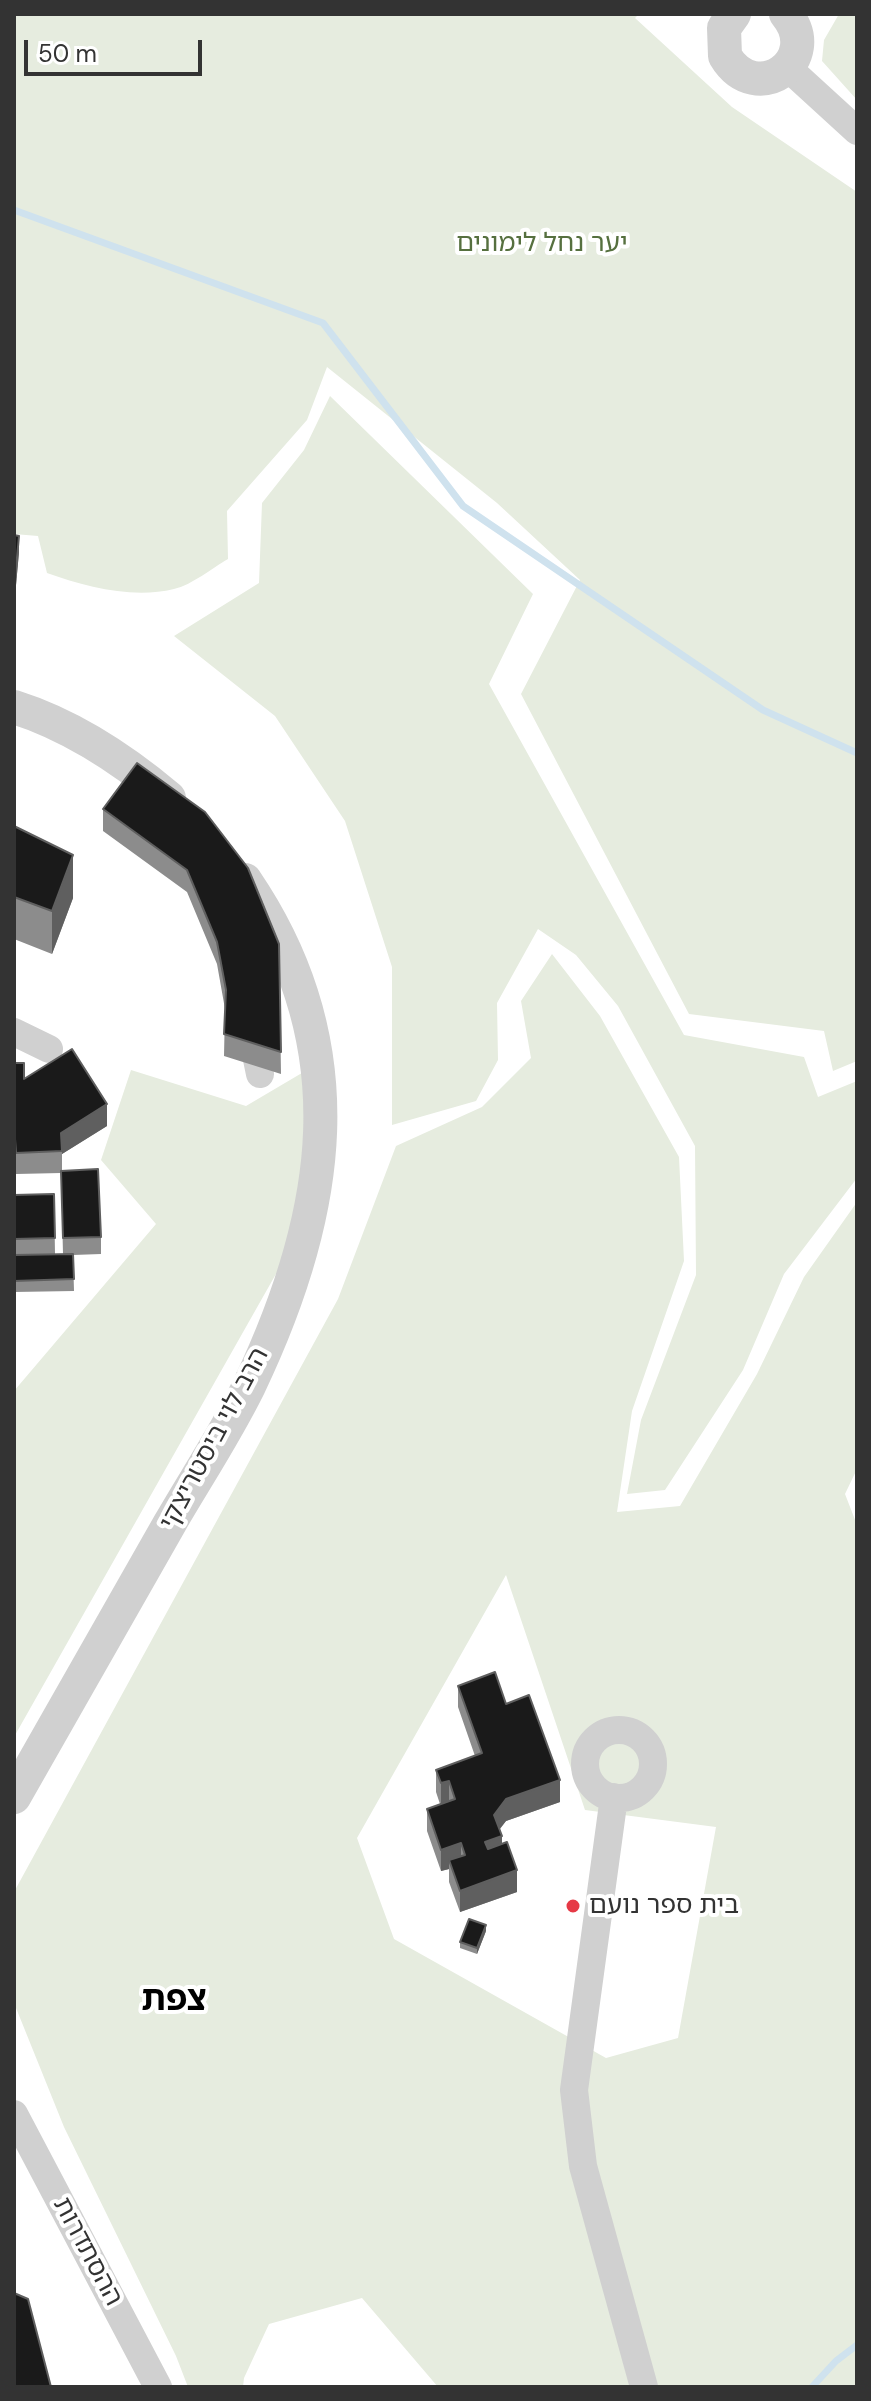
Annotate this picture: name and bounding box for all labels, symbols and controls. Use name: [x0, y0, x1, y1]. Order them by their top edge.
scale bar: [28, 24, 206, 74]
text: 50 m: [38, 38, 97, 69]
park label: יער נחל לימונים: [456, 228, 628, 260]
street label: הרב לוי ביסטריצקי: [154, 1343, 276, 1535]
place label: בית ספר נועם: [589, 1890, 739, 1922]
marker: בית ספר נועם: [564, 1897, 582, 1915]
district label: צפת: [141, 1981, 207, 2021]
street label: ההסתדרות: [45, 2192, 129, 2312]

